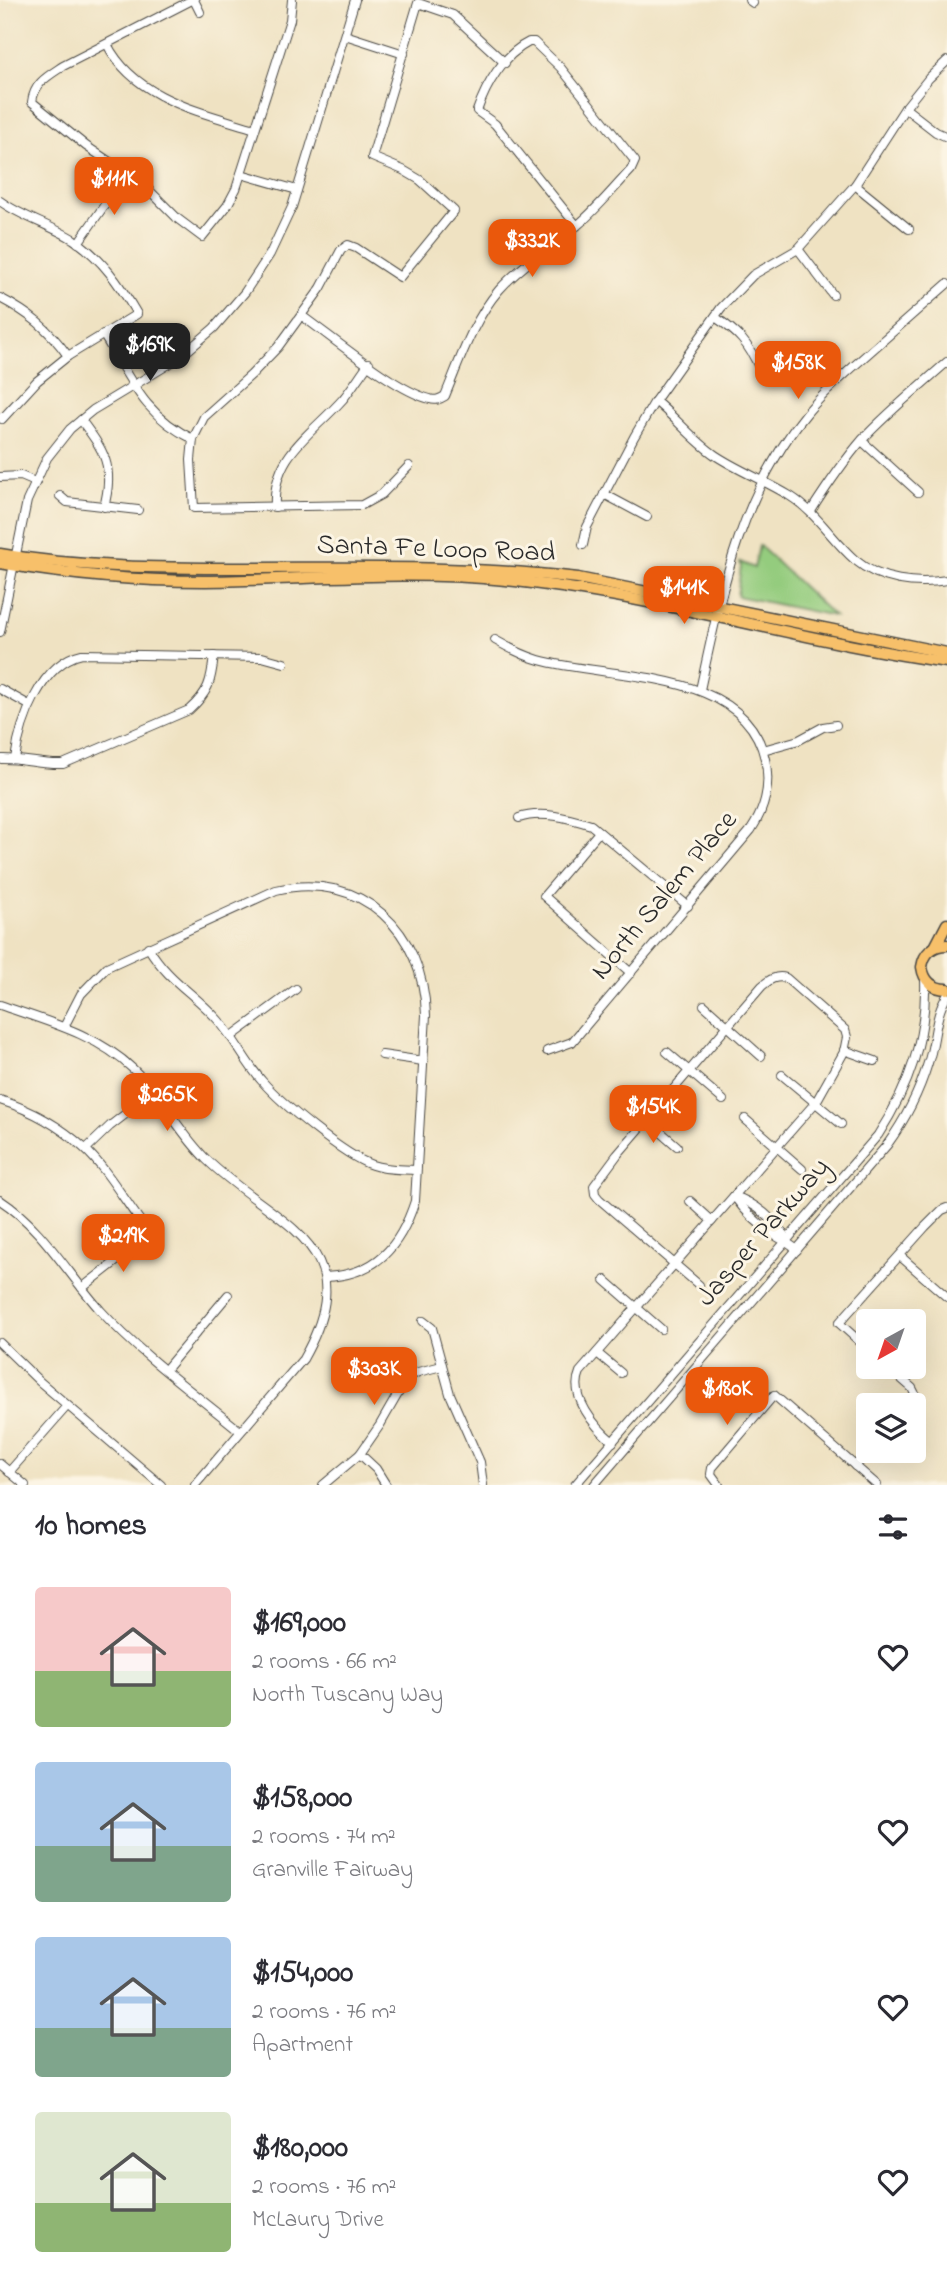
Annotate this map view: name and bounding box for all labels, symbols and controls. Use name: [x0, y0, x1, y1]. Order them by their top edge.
pin: $111K: [65, 158, 163, 217]
text: $111K: [90, 163, 138, 196]
pin: $332K: [483, 219, 581, 279]
text: $332K: [504, 225, 560, 258]
pin: $169K: [101, 324, 199, 383]
text: $169K: [125, 329, 175, 362]
pin: $158K: [749, 342, 847, 401]
text: $158K: [771, 347, 825, 380]
street label: Santa Fe Loop Road: [316, 525, 556, 575]
pin: $141K: [635, 566, 733, 626]
text: $141K: [659, 572, 709, 605]
street label: North Salem Place: [582, 802, 749, 990]
pin: $265K: [118, 1074, 216, 1133]
text: $265K: [137, 1079, 197, 1112]
pin: $154K: [604, 1086, 702, 1145]
text: $154K: [625, 1091, 681, 1124]
street label: Jasper Parkway: [687, 1149, 841, 1317]
pin: $219K: [74, 1214, 172, 1274]
text: $219K: [98, 1220, 148, 1253]
north arrow: [856, 1309, 926, 1379]
map controls: [856, 1309, 926, 1463]
pin: $303K: [325, 1348, 423, 1407]
text: $303K: [347, 1353, 401, 1386]
pin: $180K: [678, 1368, 776, 1427]
text: $180K: [702, 1373, 752, 1406]
button: layers: [856, 1393, 926, 1463]
text: 10 homes: [35, 1505, 147, 1549]
icon: filters: [874, 1508, 912, 1546]
text: $169,000: [252, 1602, 346, 1646]
icon: home: [91, 1615, 175, 1699]
icon: heart: [874, 1638, 912, 1676]
text: 2 rooms · 66 m²: [252, 1646, 397, 1679]
text: North Tuscany Way: [252, 1679, 443, 1712]
text: $158,000: [252, 1777, 352, 1821]
icon: home: [91, 1790, 175, 1874]
icon: heart: [874, 1813, 912, 1851]
text: 2 rooms · 74 m²: [252, 1821, 396, 1854]
text: Granville Fairway: [252, 1854, 413, 1887]
text: $154,000: [252, 1952, 353, 1996]
icon: home: [91, 1965, 175, 2049]
icon: heart: [874, 1988, 912, 2026]
text: 2 rooms · 76 m²: [252, 1996, 396, 2029]
text: Apartment: [252, 2029, 353, 2062]
text: $180,000: [252, 2127, 348, 2171]
icon: home: [91, 2140, 175, 2224]
icon: heart: [874, 2163, 912, 2201]
text: 2 rooms · 76 m²: [252, 2171, 396, 2204]
text: McLaury Drive: [252, 2204, 384, 2237]

